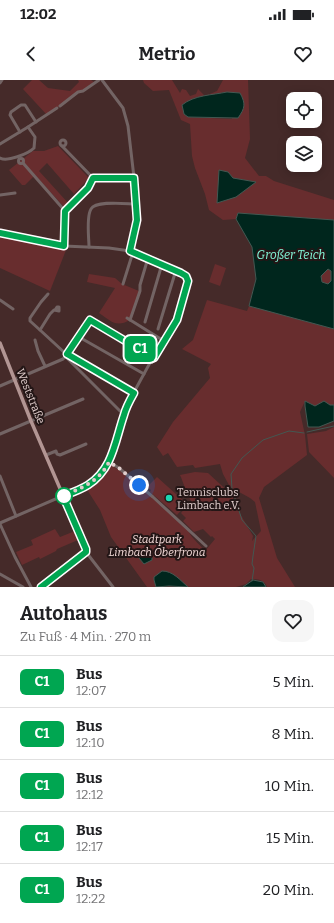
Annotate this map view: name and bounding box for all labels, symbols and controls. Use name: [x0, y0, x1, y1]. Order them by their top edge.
text: 12:02: [20, 5, 56, 23]
icon: back: [20, 43, 42, 65]
text: Metrio: [138, 43, 196, 65]
icon: heart: [292, 43, 314, 65]
map controls: [286, 92, 322, 172]
button: locate: [286, 92, 322, 128]
button: layers: [286, 136, 322, 172]
water label: Großer Teich: [257, 248, 325, 262]
line badge: C1: [122, 336, 158, 362]
text: C1: [133, 340, 147, 357]
street label: Weststraße: [14, 367, 48, 426]
your location: [129, 475, 149, 495]
place label: Tennisclubs Limbach e.V.: [177, 486, 240, 512]
unlabelled marker: [55, 487, 73, 505]
marker: Tennisclubs Limbach e.V.: [164, 493, 174, 503]
park label: Stadtpark Limbach Oberfrona: [109, 533, 205, 559]
button: heart: [272, 600, 314, 642]
text: Autohaus: [20, 602, 107, 625]
text: Zu Fuß · 4 Min. · 270 m: [20, 629, 151, 644]
text: Bus: [76, 665, 102, 683]
text: C1: [35, 673, 49, 690]
text: 5 Min.: [272, 673, 314, 691]
text: 12:07: [76, 683, 106, 698]
text: Bus: [76, 717, 102, 735]
text: C1: [35, 725, 49, 742]
text: 8 Min.: [271, 725, 314, 743]
text: 12:10: [76, 735, 105, 750]
text: Bus: [76, 769, 102, 787]
text: C1: [35, 777, 49, 794]
text: 10 Min.: [265, 777, 314, 795]
text: 12:12: [76, 787, 103, 802]
text: Bus: [76, 821, 102, 839]
text: C1: [35, 829, 49, 846]
text: 15 Min.: [266, 829, 314, 847]
text: 12:17: [76, 839, 103, 854]
text: Bus: [76, 873, 102, 891]
text: C1: [35, 881, 49, 898]
text: 20 Min.: [263, 881, 314, 899]
text: 12:22: [76, 891, 105, 906]

